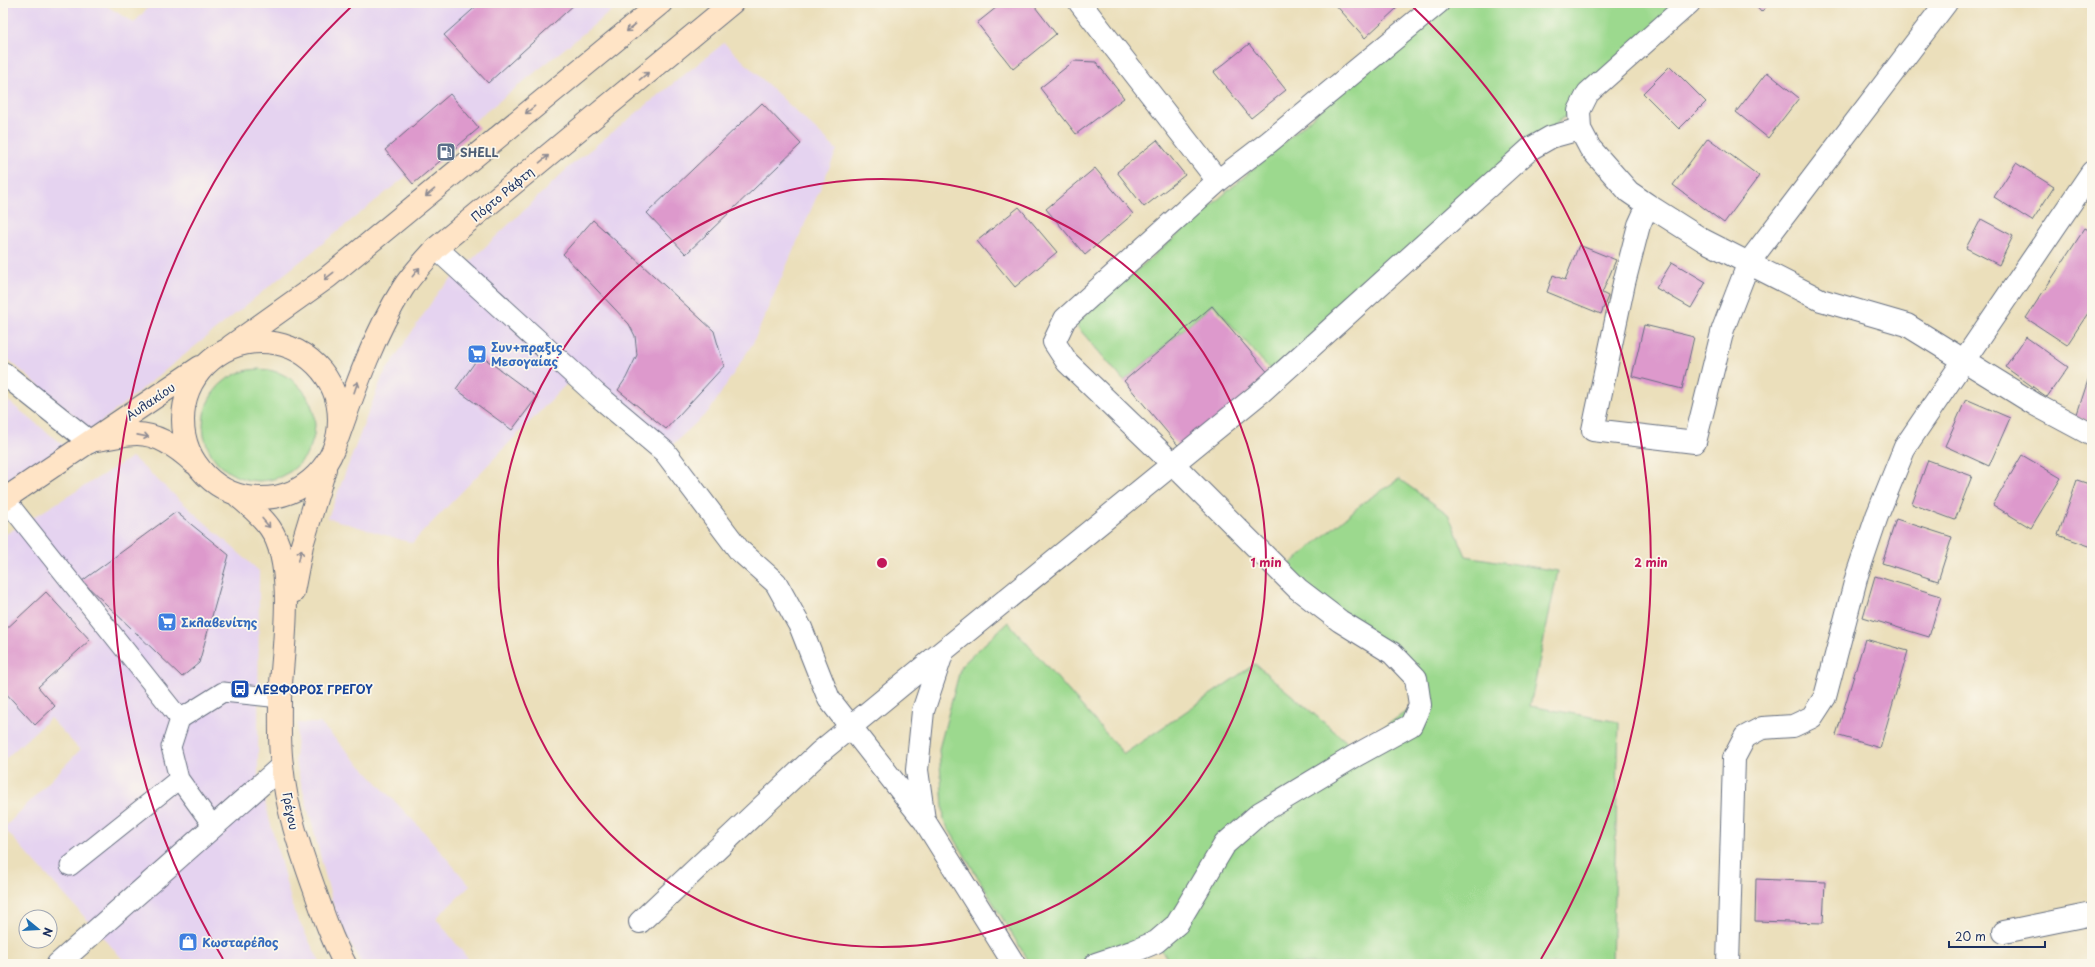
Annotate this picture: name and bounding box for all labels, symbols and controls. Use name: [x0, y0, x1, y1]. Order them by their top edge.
one-way arrow: [625, 23, 636, 32]
one-way arrow: [639, 71, 650, 80]
one-way arrow: [525, 106, 536, 115]
fuel station icon: SHELL: [435, 141, 457, 163]
place label: SHELL: [460, 143, 499, 161]
one-way arrow: [539, 154, 550, 163]
street label: Πόρτο Ράφτη: [467, 162, 537, 226]
one-way arrow: [425, 189, 435, 198]
one-way arrow: [411, 267, 420, 278]
one-way arrow: [324, 271, 335, 280]
place label: Συν+πραξις Μεσογαίας: [491, 338, 563, 370]
supermarket icon: Συν+πραξις Μεσογαίας: [466, 343, 488, 365]
street label: Αυλακίου: [122, 378, 178, 424]
one-way arrow: [352, 381, 360, 393]
one-way arrow: [136, 432, 149, 440]
one-way arrow: [262, 518, 271, 529]
one-way arrow: [296, 549, 304, 562]
text: 1 min: [1250, 553, 1282, 571]
text: 2 min: [1634, 553, 1668, 571]
centre of rings: [875, 556, 889, 570]
supermarket icon: Σκλαβενίτης: [156, 611, 178, 633]
place label: Σκλαβενίτης: [181, 613, 258, 631]
bus stop icon: ΛΕΩΦΟΡΟΣ ΓΡΕΓΟΥ: [229, 678, 251, 700]
place label: ΛΕΩΦΟΡΟΣ ΓΡΕΓΟΥ: [254, 680, 373, 698]
street label: Γρέγου: [279, 791, 303, 832]
north arrow: [18, 909, 58, 949]
scale bar: [1949, 923, 2045, 949]
text: N: [38, 925, 57, 939]
text: 20 m: [1955, 927, 1986, 945]
shop icon: Κωσταρέλος: [177, 931, 199, 953]
place label: Κωσταρέλος: [202, 933, 279, 951]

